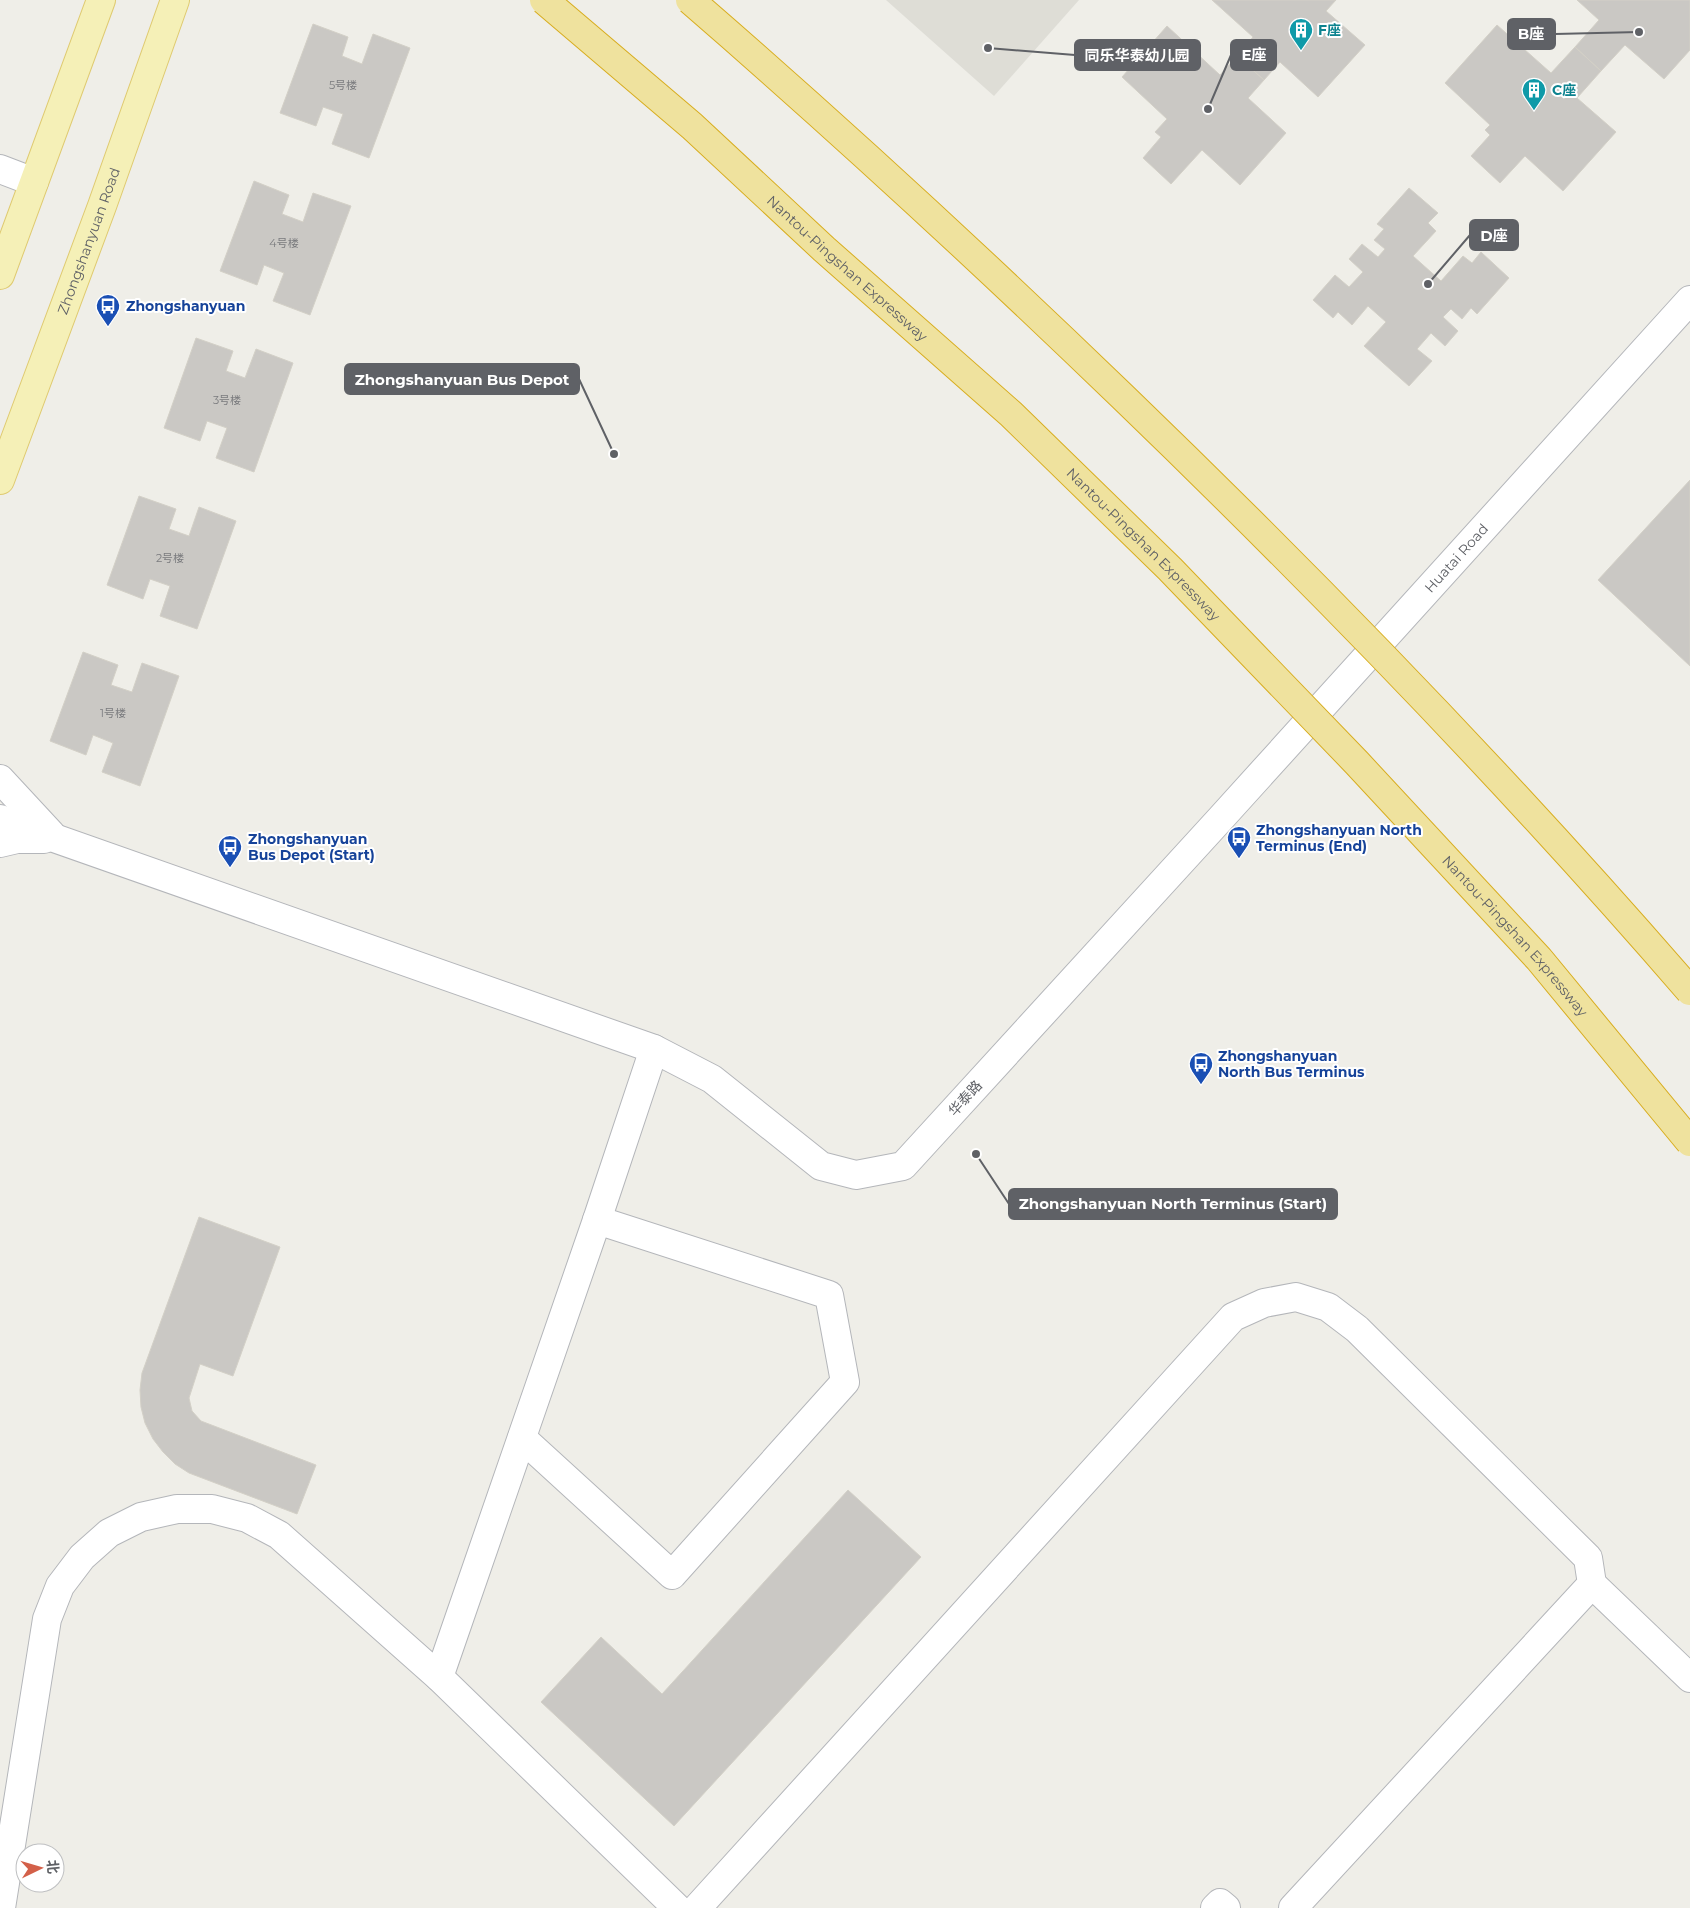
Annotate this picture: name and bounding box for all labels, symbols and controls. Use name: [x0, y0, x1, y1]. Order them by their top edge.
building icon: F座: [1288, 17, 1314, 51]
callout: B座: [1508, 19, 1555, 49]
place label: F座: [1318, 21, 1341, 39]
text: B座: [1518, 24, 1544, 43]
callout: 同乐华泰幼儿园: [1075, 40, 1200, 70]
callout: E座: [1231, 40, 1276, 70]
text: E座: [1241, 45, 1267, 64]
text: 同乐华泰幼儿园: [1084, 46, 1190, 65]
building icon: C座: [1521, 77, 1547, 111]
house number: 5号楼: [329, 78, 357, 92]
place label: C座: [1552, 81, 1576, 99]
street label: Zhongshanyuan Road: [53, 165, 124, 317]
street label: Nantou-Pingshan Expressway: [763, 191, 932, 345]
callout: D座: [1470, 220, 1518, 250]
text: D座: [1480, 226, 1508, 245]
house number: 4号楼: [269, 236, 299, 250]
bus stop icon: Zhongshanyuan: [95, 293, 121, 327]
place label: Zhongshanyuan: [126, 297, 245, 315]
callout: Zhongshanyuan Bus Depot: [345, 364, 579, 394]
text: Zhongshanyuan Bus Depot: [355, 370, 570, 389]
house number: 3号楼: [213, 393, 241, 407]
street label: Nantou-Pingshan Expressway: [1063, 464, 1224, 625]
street label: Huatai Road: [1421, 520, 1492, 596]
house number: 2号楼: [156, 551, 184, 565]
house number: 1号楼: [100, 706, 126, 720]
place label: Zhongshanyuan North Terminus (End): [1256, 821, 1422, 855]
bus stop icon: Zhongshanyuan North Terminus (End): [1226, 825, 1252, 859]
place label: Zhongshanyuan Bus Depot (Start): [248, 830, 375, 864]
bus stop icon: Zhongshanyuan Bus Depot (Start): [217, 834, 243, 868]
street label: Nantou-Pingshan Expressway: [1438, 852, 1592, 1020]
place label: Zhongshanyuan North Bus Terminus: [1218, 1047, 1365, 1081]
bus stop icon: Zhongshanyuan North Bus Terminus: [1188, 1051, 1214, 1085]
street label: 华泰路: [944, 1076, 986, 1120]
callout: Zhongshanyuan North Terminus (Start): [1009, 1189, 1337, 1219]
text: Zhongshanyuan North Terminus (Start): [1019, 1194, 1327, 1213]
north arrow: [15, 1843, 65, 1893]
text: 北: [43, 1859, 63, 1875]

